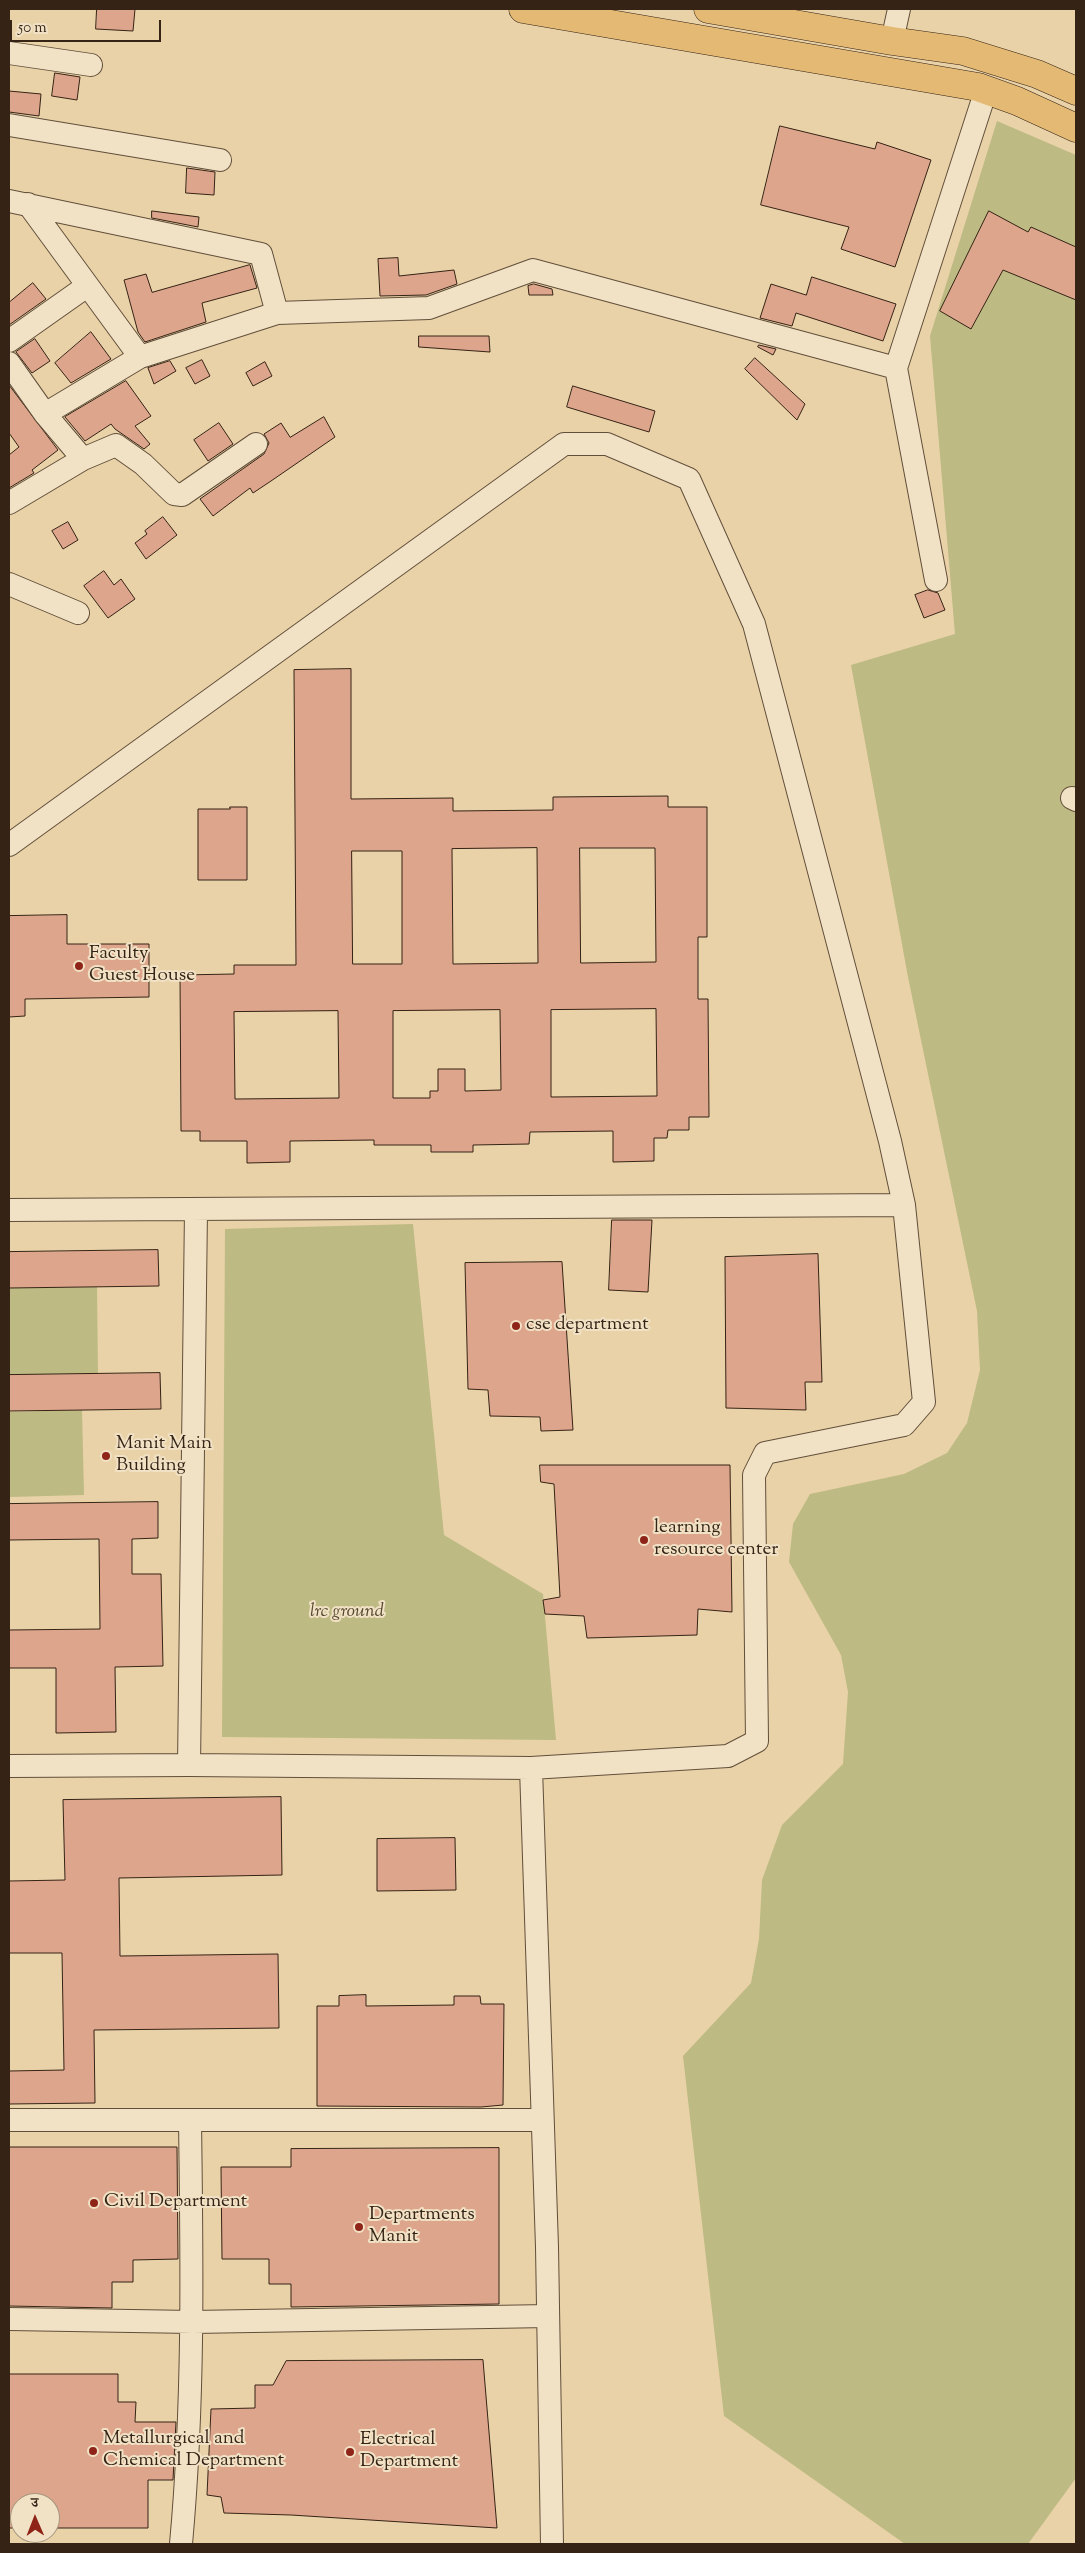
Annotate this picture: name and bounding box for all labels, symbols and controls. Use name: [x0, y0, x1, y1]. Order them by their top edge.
scale bar: [12, 10, 164, 42]
text: 50 m: [18, 18, 47, 39]
place label: Faculty Guest House: [89, 944, 195, 988]
marker: Faculty Guest House: [73, 960, 85, 972]
place label: cse department: [526, 1315, 649, 1337]
marker: cse department: [510, 1320, 522, 1332]
place label: Manit Main Building: [116, 1434, 212, 1478]
marker: Manit Main Building: [100, 1450, 112, 1462]
place label: learning resource center: [654, 1518, 778, 1562]
marker: learning resource center: [638, 1534, 650, 1546]
park label: lrc ground: [310, 1602, 384, 1624]
place label: Civil Department: [104, 2192, 247, 2214]
marker: Civil Department: [88, 2197, 100, 2209]
place label: Departments Manit: [369, 2205, 475, 2249]
marker: Departments Manit: [353, 2221, 365, 2233]
place label: Metallurgical and Chemical Department: [103, 2429, 284, 2473]
place label: Electrical Department: [360, 2430, 458, 2474]
marker: Metallurgical and Chemical Department: [87, 2445, 99, 2457]
marker: Electrical Department: [344, 2446, 356, 2458]
north arrow: [10, 2493, 60, 2543]
text: उ: [31, 2494, 38, 2514]

